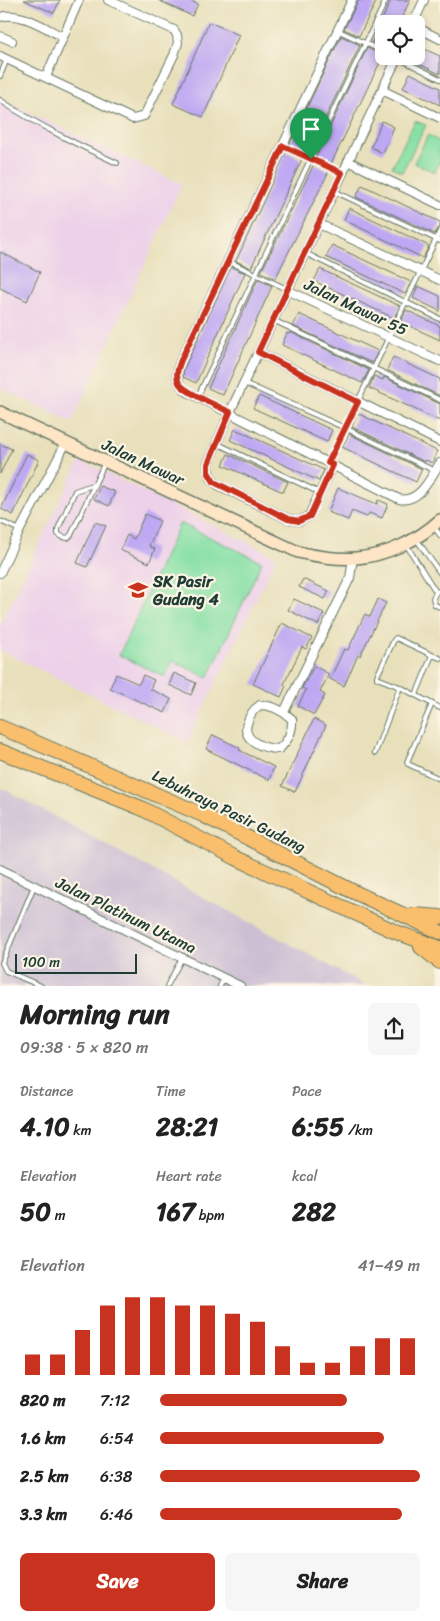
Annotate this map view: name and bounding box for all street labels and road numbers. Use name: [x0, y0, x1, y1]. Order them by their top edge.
street label: Jalan Mawar 55: [298, 270, 413, 344]
street label: Jalan Mawar: [96, 430, 190, 494]
street label: Lebuhraya Pasir Gudang: [147, 761, 311, 861]
street label: Jalan Platinum Utama: [50, 868, 202, 962]

